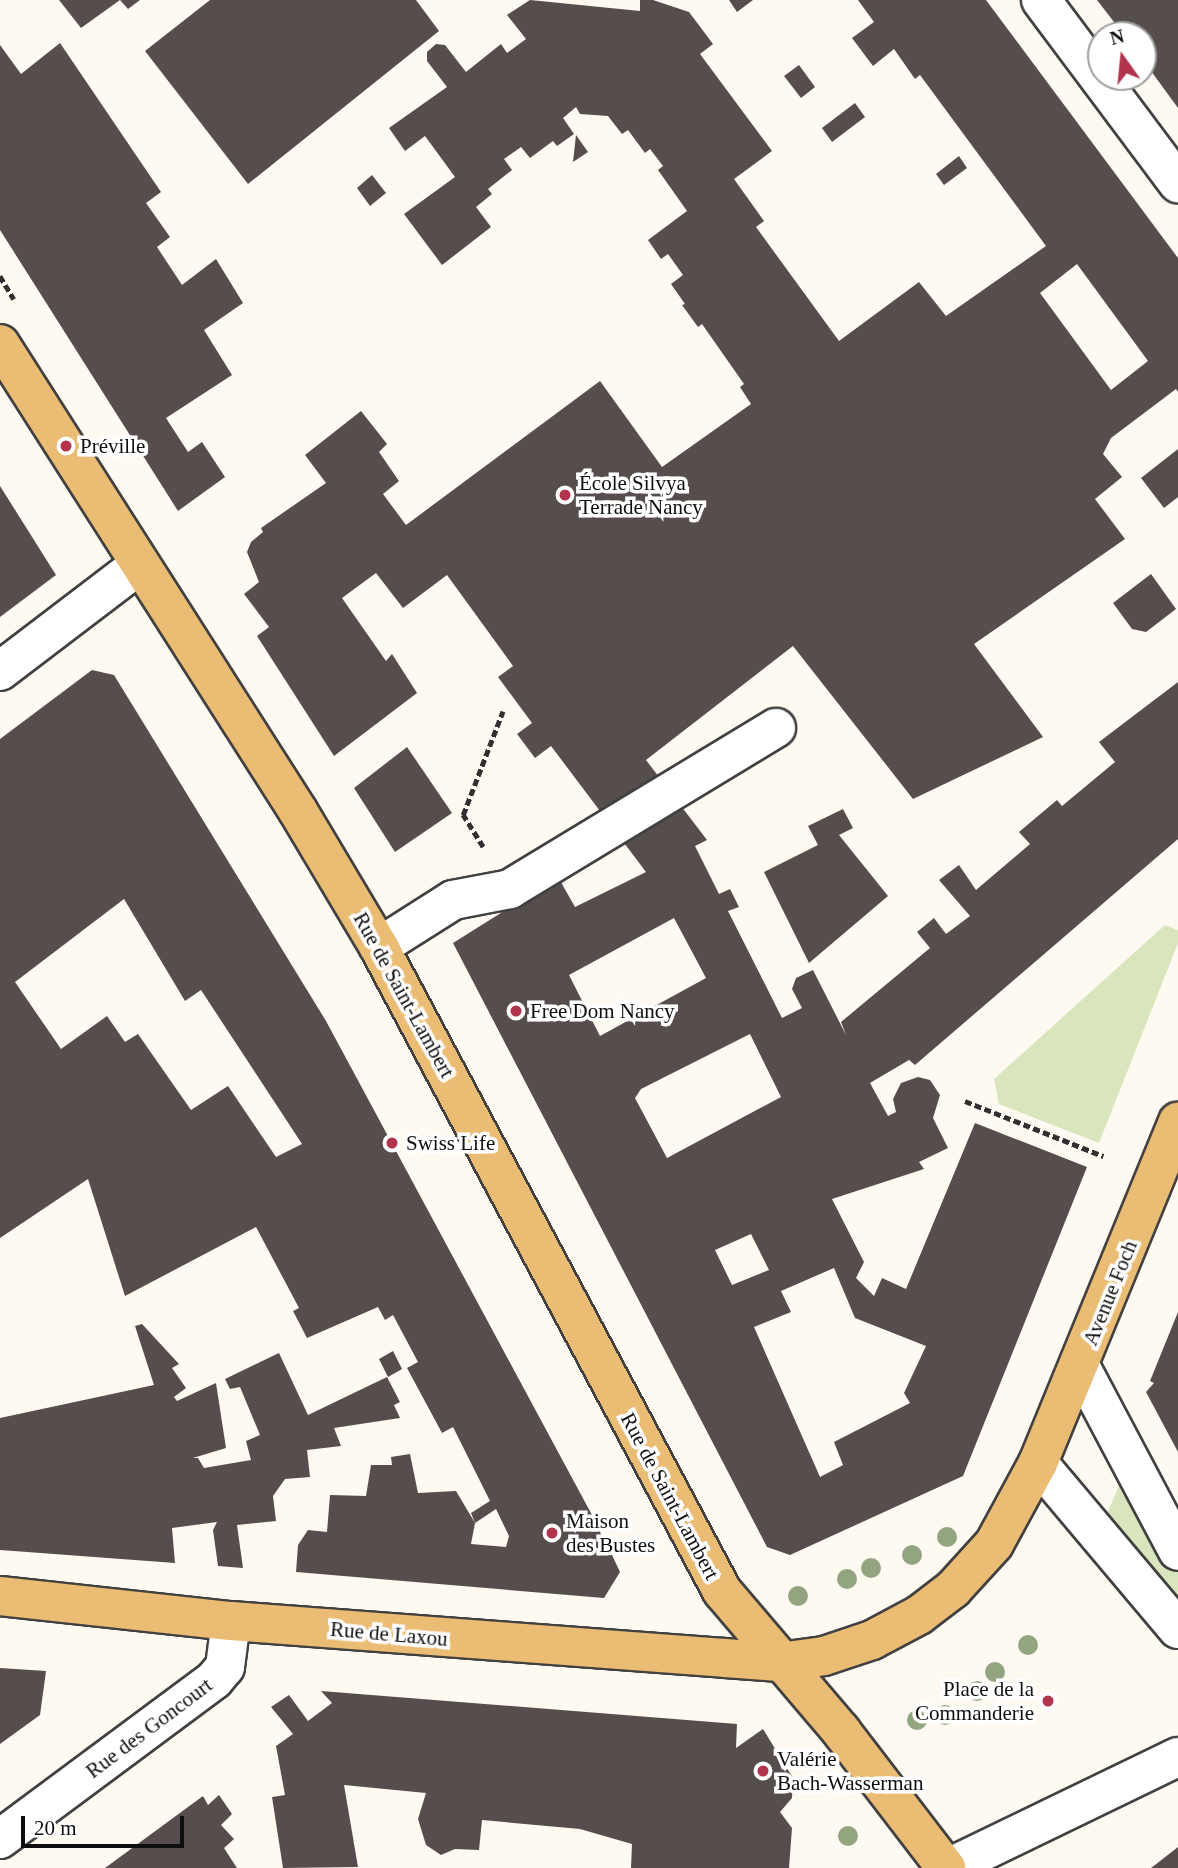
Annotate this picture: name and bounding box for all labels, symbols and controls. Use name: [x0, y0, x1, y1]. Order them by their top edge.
north arrow: [1087, 21, 1157, 91]
text: N: [1108, 25, 1126, 49]
place label: Préville: [80, 433, 145, 459]
marker: Préville: [58, 438, 74, 454]
place label: École Silvya Terrade Nancy: [579, 470, 703, 520]
marker: École Silvya Terrade Nancy: [557, 487, 573, 503]
street label: Rue de Saint-Lambert: [348, 908, 460, 1082]
place label: Free Dom Nancy: [530, 998, 675, 1024]
marker: Free Dom Nancy: [508, 1003, 524, 1019]
place label: Swiss Life: [406, 1130, 495, 1156]
marker: Swiss Life: [384, 1135, 400, 1151]
street label: Avenue Foch: [1078, 1237, 1142, 1349]
street label: Rue de Saint-Lambert: [615, 1408, 725, 1584]
place label: Maison des Bustes: [566, 1508, 655, 1558]
marker: Maison des Bustes: [544, 1525, 560, 1541]
street label: Rue de Laxou: [329, 1616, 449, 1652]
street label: Rue des Goncourt: [81, 1672, 217, 1784]
place label: Place de la Commanderie: [915, 1676, 1034, 1726]
marker: Place de la Commanderie: [1040, 1693, 1056, 1709]
place label: Valérie Bach-Wasserman: [777, 1746, 923, 1796]
marker: Valérie Bach-Wasserman: [755, 1763, 771, 1779]
scale bar: [24, 1801, 187, 1845]
text: 20 m: [34, 1816, 77, 1840]

